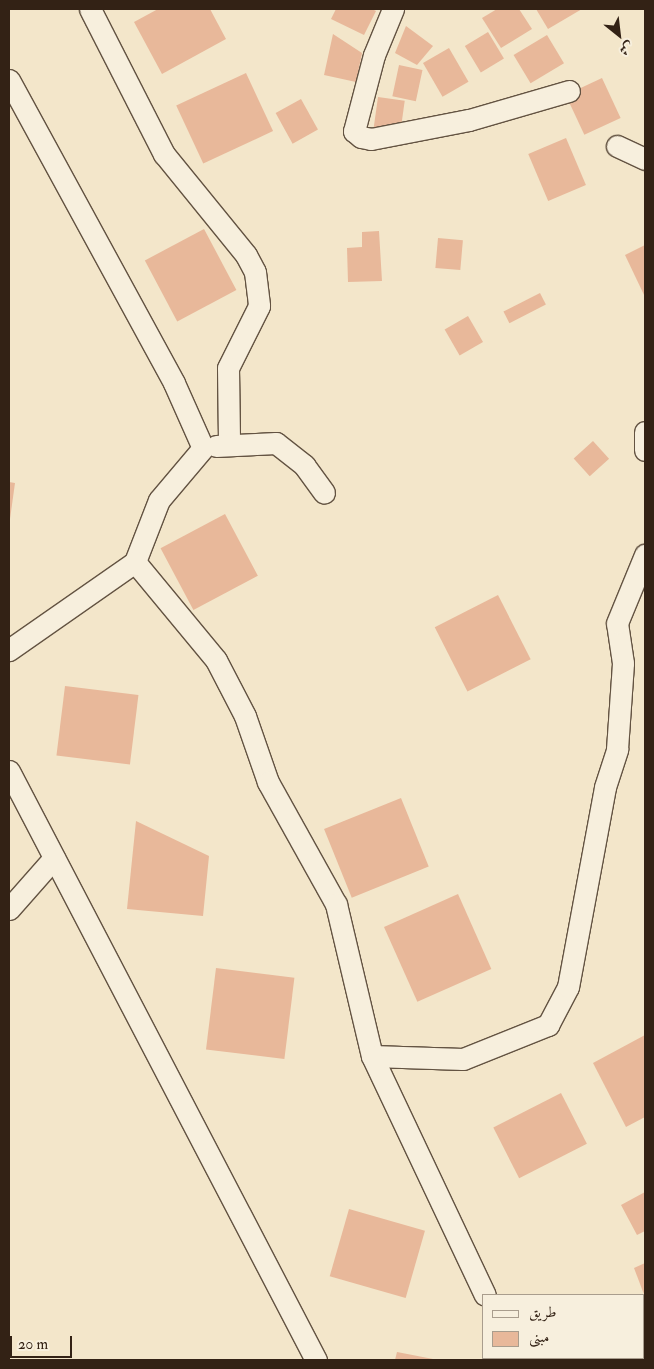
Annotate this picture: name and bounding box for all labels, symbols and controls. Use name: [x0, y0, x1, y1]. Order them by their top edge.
north arrow: [594, 10, 644, 60]
text: ش: [616, 38, 637, 59]
legend: [482, 1294, 644, 1359]
text: طريق: [529, 1303, 556, 1322]
scale bar: [12, 1326, 75, 1358]
text: مبنى: [529, 1328, 549, 1347]
text: 20 m: [18, 1335, 48, 1354]

